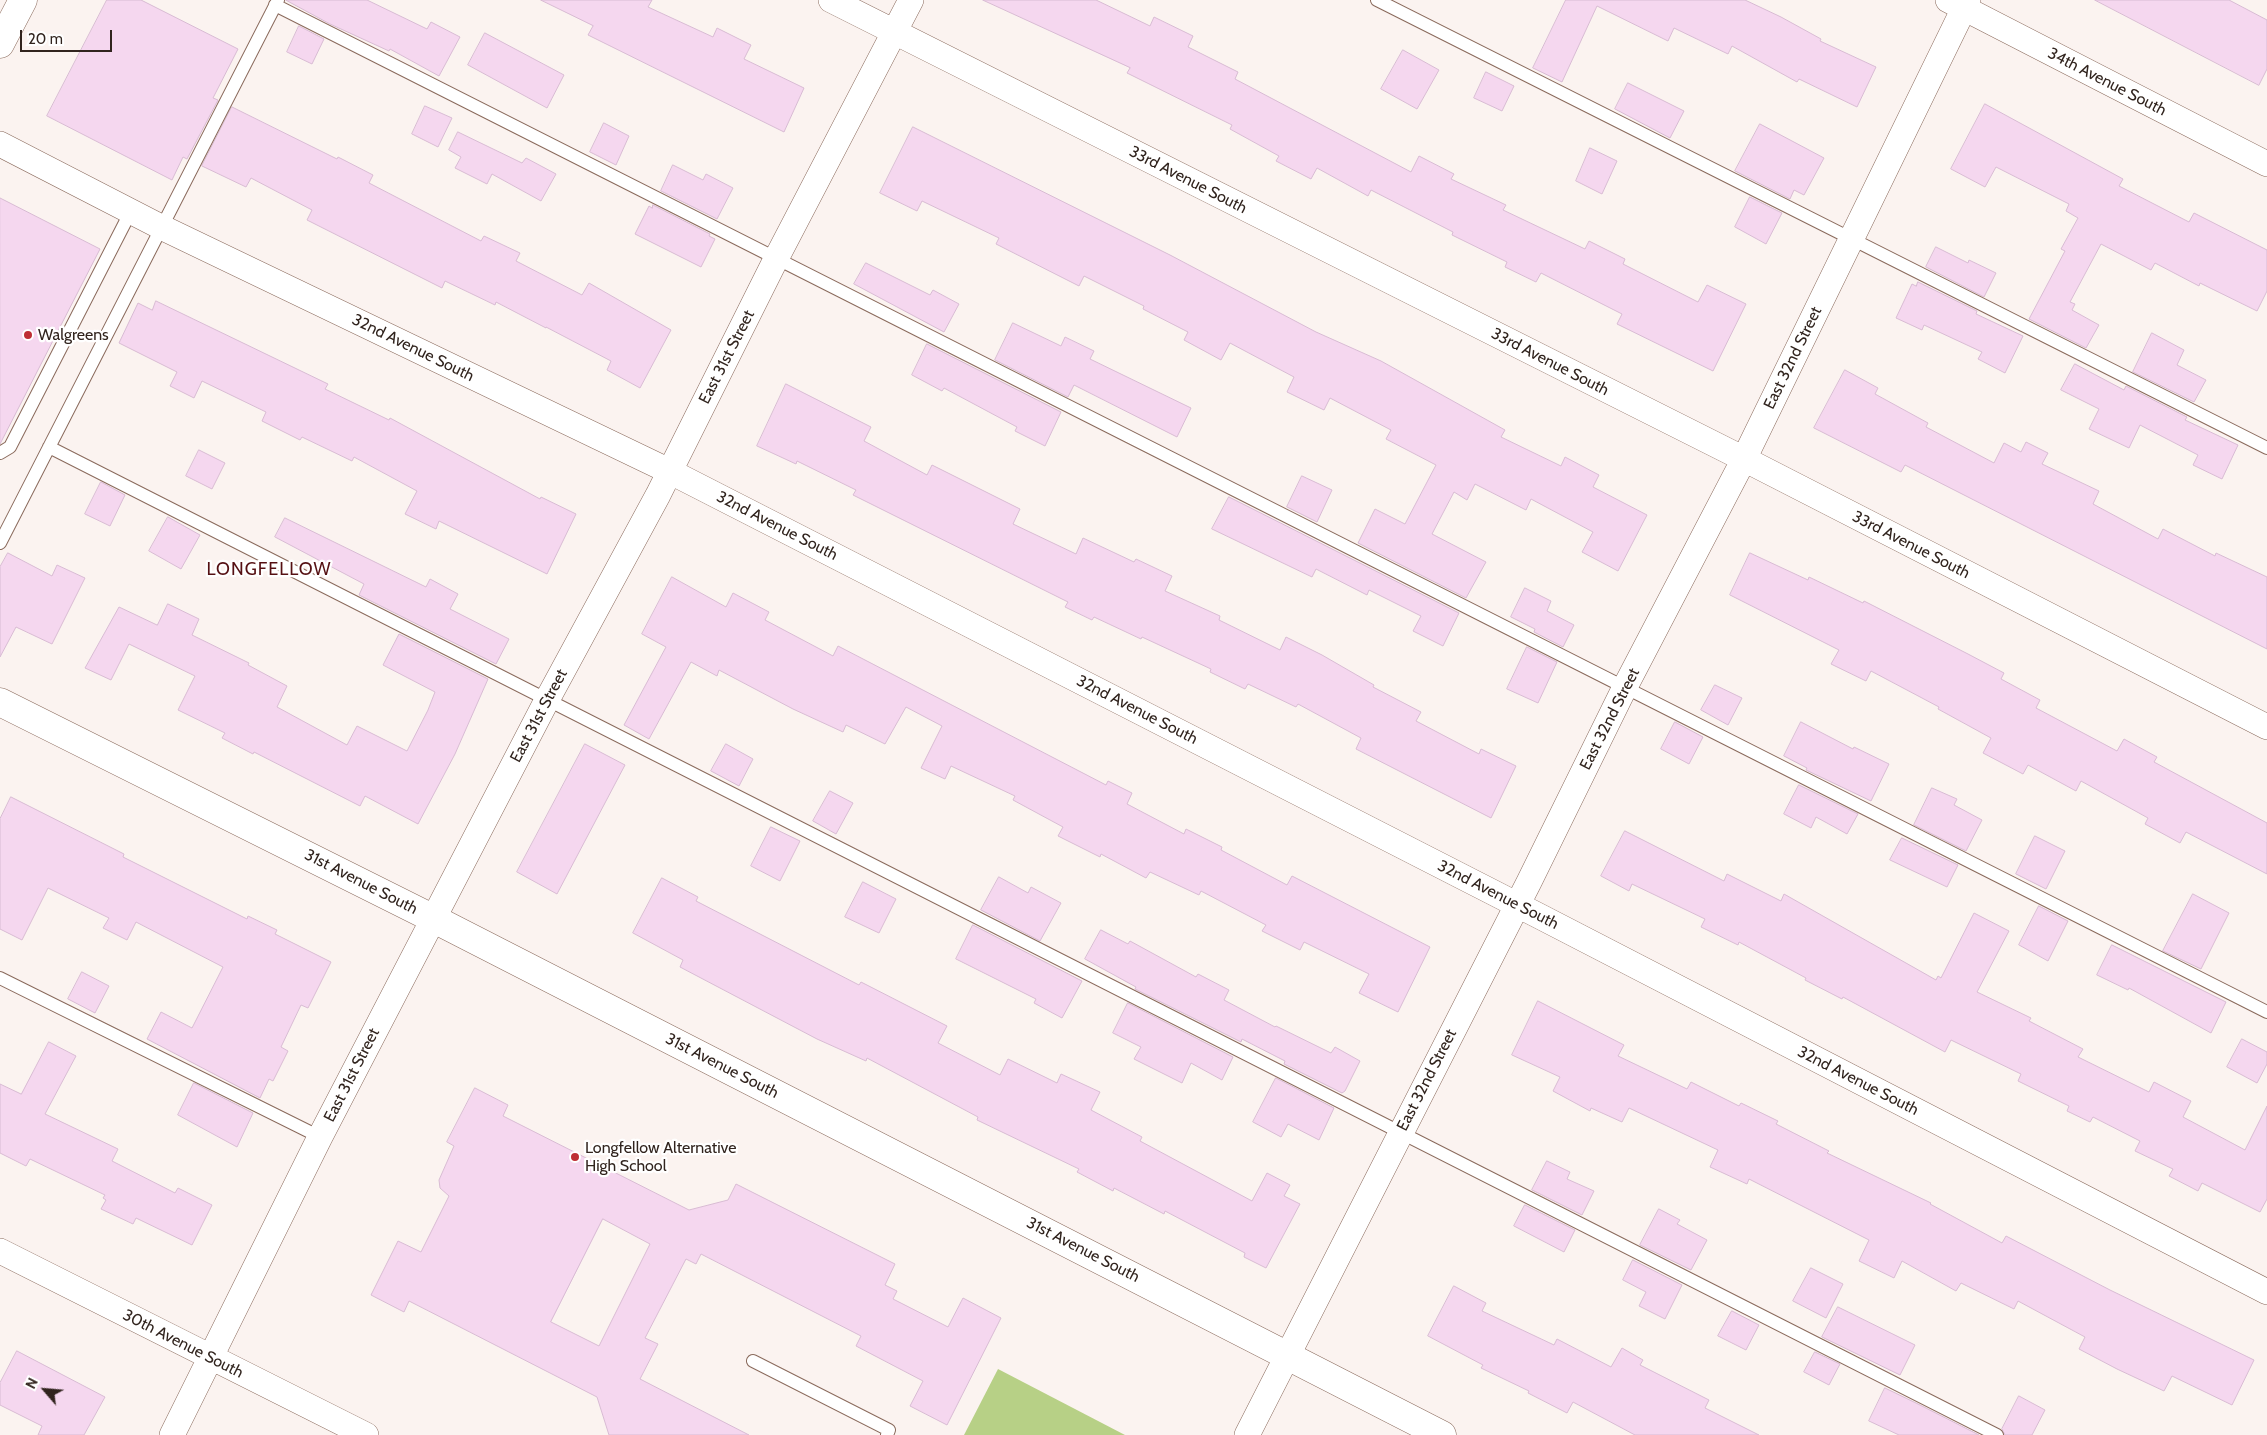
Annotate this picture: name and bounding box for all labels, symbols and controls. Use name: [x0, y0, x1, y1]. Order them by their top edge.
scale bar: [22, 20, 115, 52]
text: 20 m: [28, 30, 63, 48]
street label: 34th Avenue South: [2045, 44, 2169, 120]
street label: 33rd Avenue South: [1126, 142, 1250, 218]
street label: East 32nd Street: [1760, 304, 1826, 412]
street label: East 31st Street: [695, 307, 759, 407]
street label: 32nd Avenue South: [349, 310, 477, 386]
street label: 33rd Avenue South: [1488, 324, 1612, 400]
place label: Walgreens: [38, 325, 109, 345]
marker: Walgreens: [22, 329, 34, 341]
street label: 32nd Avenue South: [713, 487, 841, 565]
street label: 33rd Avenue South: [1849, 507, 1973, 583]
district label: LONGFELLOW: [205, 559, 333, 581]
street label: East 32nd Street: [1576, 665, 1644, 773]
street label: East 31st Street: [506, 666, 572, 766]
street label: 32nd Avenue South: [1073, 671, 1201, 749]
street label: 31st Avenue South: [301, 845, 421, 919]
street label: 32nd Avenue South: [1434, 856, 1562, 934]
street label: East 31st Street: [320, 1025, 384, 1125]
street label: East 32nd Street: [1393, 1026, 1461, 1134]
street label: 31st Avenue South: [662, 1029, 782, 1103]
street label: 32nd Avenue South: [1794, 1042, 1922, 1120]
place label: Longfellow Alternative High School: [585, 1138, 736, 1176]
marker: Longfellow Alternative High School: [569, 1151, 581, 1163]
street label: 31st Avenue South: [1023, 1213, 1143, 1287]
street label: 30th Avenue South: [120, 1305, 246, 1383]
north arrow: [20, 1365, 70, 1415]
text: N: [21, 1375, 42, 1392]

